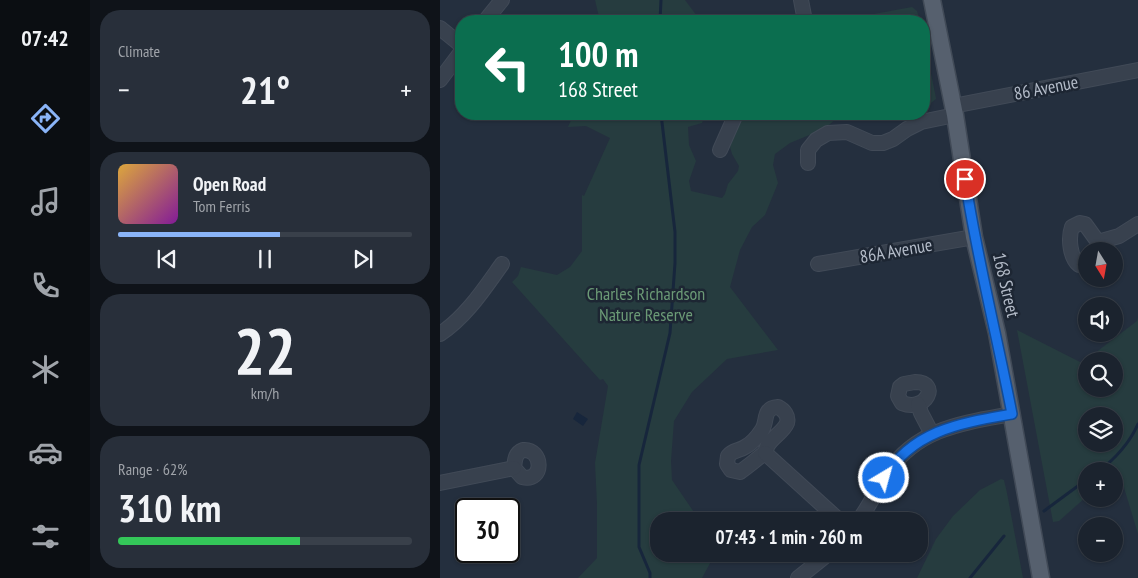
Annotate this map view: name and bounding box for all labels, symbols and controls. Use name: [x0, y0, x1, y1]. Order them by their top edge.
text: 07:42: [21, 24, 69, 52]
text: 100 m: [558, 31, 639, 77]
icon: left: [475, 35, 540, 100]
text: Climate: [118, 41, 160, 61]
text: 21°: [240, 65, 290, 114]
street label: 86 Avenue: [1012, 70, 1080, 105]
text: −: [118, 71, 130, 108]
text: +: [400, 71, 412, 108]
text: 168 Street: [558, 75, 638, 103]
icon: directions: [28, 101, 63, 136]
pin: [944, 158, 986, 200]
icon: arrive: [951, 165, 979, 193]
text: Open Road: [193, 172, 266, 196]
icon: music: [28, 184, 63, 219]
text: Tom Ferris: [193, 196, 250, 216]
street label: 86A Avenue: [858, 233, 934, 268]
north arrow: [1078, 242, 1122, 288]
map controls: [1078, 242, 1123, 562]
icon: previous: [153, 245, 181, 273]
icon: pause: [251, 245, 279, 273]
icon: next: [349, 245, 377, 273]
street label: 168 Street: [988, 250, 1025, 319]
icon: phone: [28, 268, 63, 303]
park label: Charles Richardson Nature Reserve: [587, 282, 705, 326]
button: sound: [1078, 297, 1123, 342]
text: 22: [234, 308, 296, 392]
icon: climate: [28, 352, 63, 387]
button: search: [1078, 352, 1123, 397]
text: km/h: [251, 383, 279, 403]
button: layers: [1078, 407, 1123, 452]
icon: car: [28, 435, 63, 470]
position arrow: [857, 451, 909, 503]
text: Range · 62%: [118, 459, 187, 479]
button: +: [1078, 462, 1123, 507]
text: 310 km: [118, 483, 221, 532]
speed limit sign: 30: [455, 498, 520, 563]
button: −: [1078, 517, 1123, 562]
icon: filters: [28, 519, 63, 554]
text: 07:43 · 1 min · 260 m: [716, 525, 862, 549]

